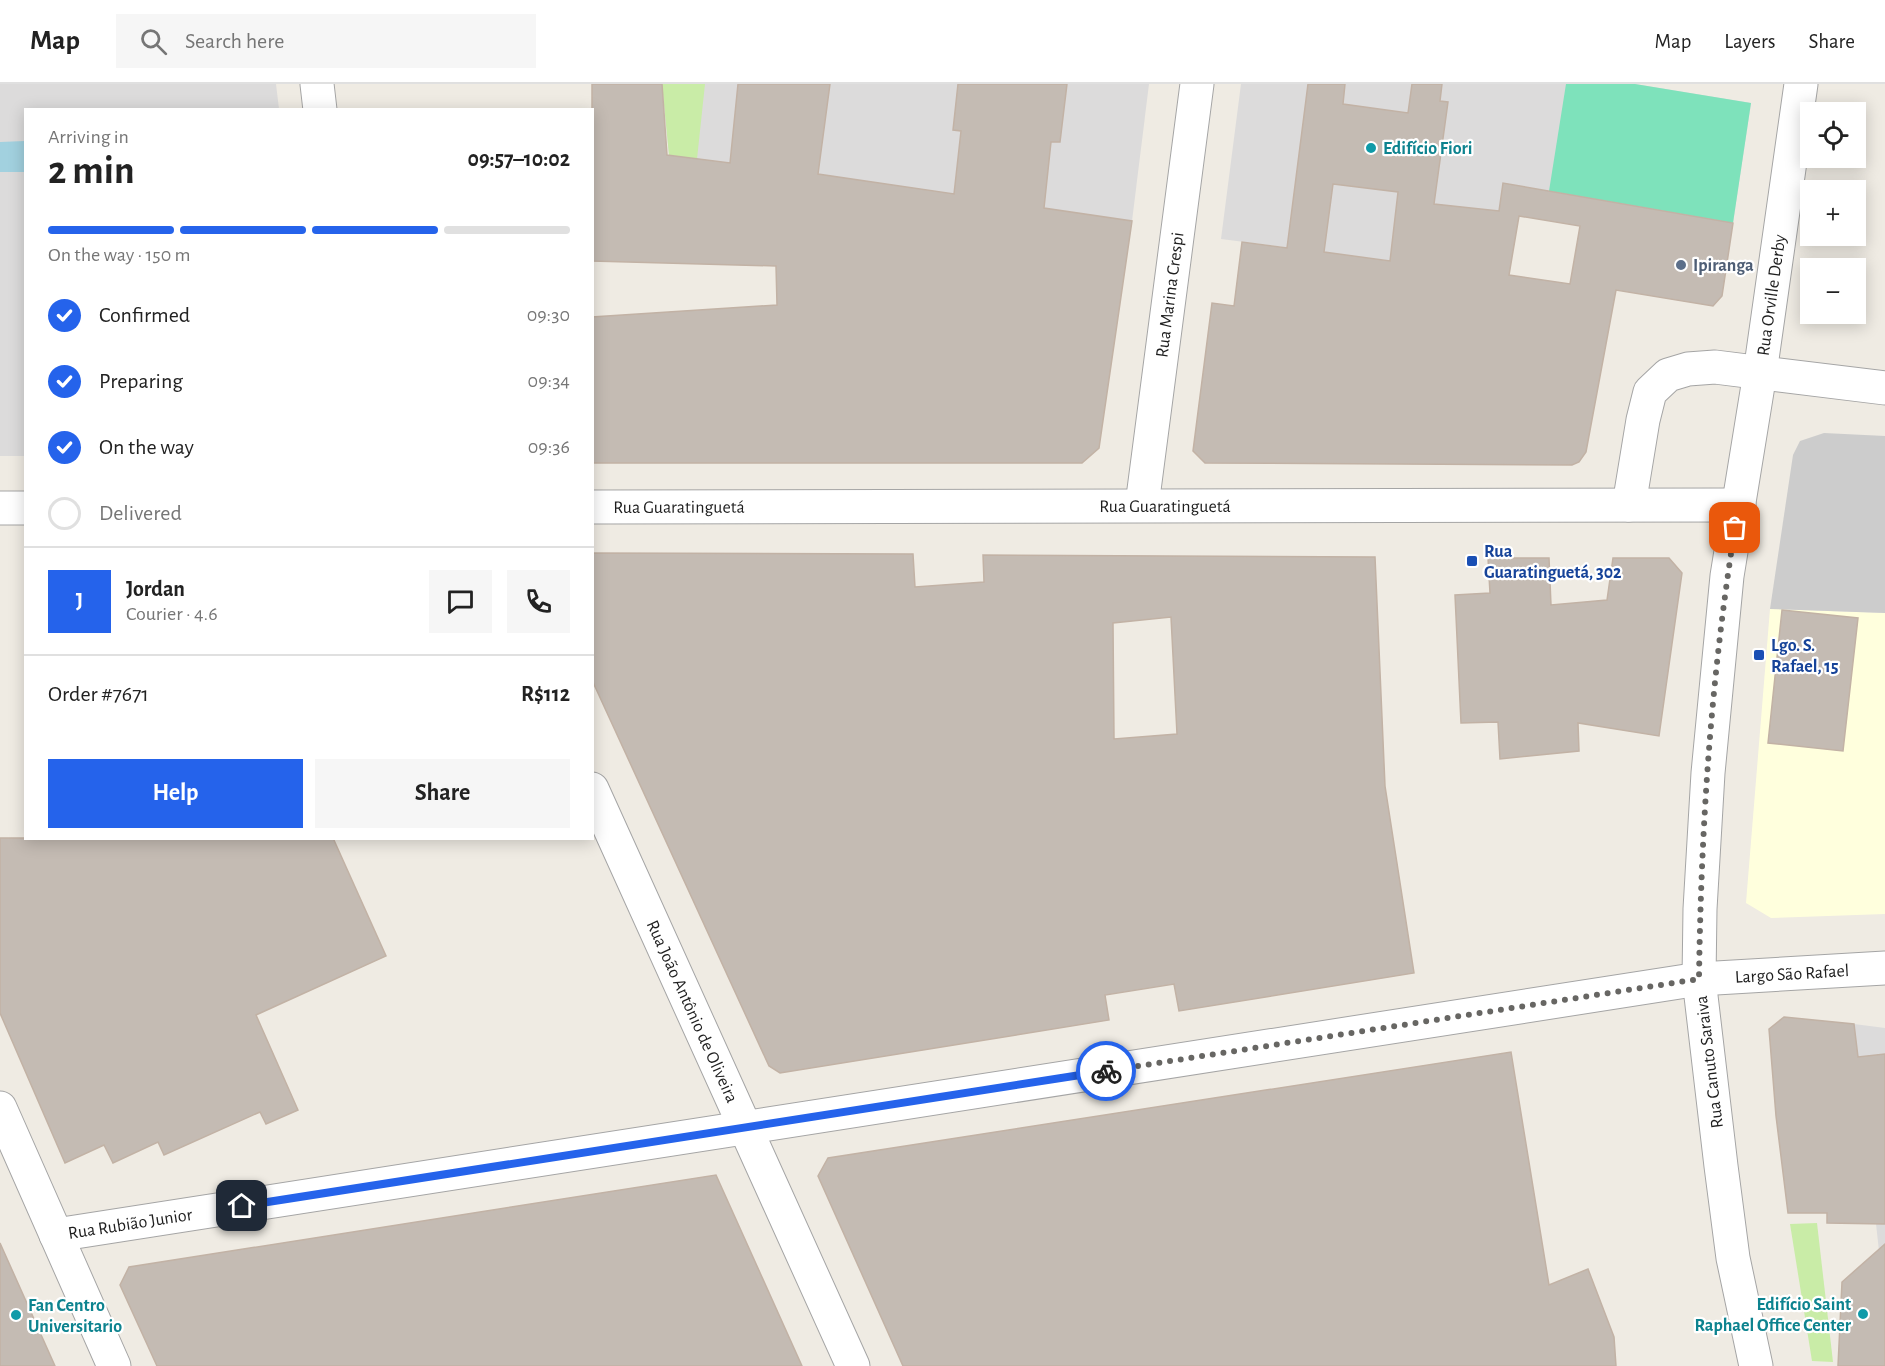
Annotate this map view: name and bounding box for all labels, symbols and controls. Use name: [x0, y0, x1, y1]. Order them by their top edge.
search box: [116, 14, 536, 68]
icon: search: [137, 25, 170, 58]
text: Map: [30, 27, 80, 55]
text: Search here: [185, 30, 284, 52]
text: Map: [1655, 31, 1691, 52]
text: Layers: [1724, 31, 1775, 52]
text: Share: [1808, 31, 1855, 52]
map controls: [1800, 102, 1866, 324]
button: locate: [1800, 102, 1866, 168]
text: Arriving in: [48, 127, 129, 147]
place label: Edifício Fiori: [1383, 140, 1473, 158]
marker: Edifício Fiori: [1364, 141, 1378, 155]
text: 09:57–10:02: [467, 148, 570, 170]
text: 2 min: [48, 152, 135, 191]
button: +: [1800, 180, 1866, 246]
street label: Rua Marina Crespi: [1153, 231, 1188, 359]
street label: Rua Orville Derby: [1755, 233, 1790, 357]
text: On the way · 150 m: [48, 245, 191, 265]
place label: Ipiranga: [1693, 257, 1754, 275]
marker: Ipiranga: [1674, 258, 1688, 272]
button: −: [1800, 258, 1866, 324]
icon: check: [48, 299, 81, 332]
text: Confirmed: [99, 304, 190, 326]
text: 09:30: [527, 305, 570, 325]
icon: check: [48, 365, 81, 398]
text: Preparing: [99, 370, 183, 392]
text: 09:34: [528, 371, 570, 391]
icon: check: [48, 431, 81, 464]
text: On the way: [99, 436, 194, 458]
text: 09:36: [528, 437, 570, 457]
street label: Rua Guaratinguetá: [1099, 498, 1231, 516]
street label: Rua Guaratinguetá: [613, 499, 745, 517]
text: Delivered: [99, 502, 182, 524]
pin: [1709, 502, 1760, 553]
icon: bag: [1718, 511, 1751, 544]
place label: Rua Guaratinguetá, 302: [1484, 543, 1622, 582]
marker: Rua Guaratinguetá, 302: [1465, 554, 1479, 568]
button: chat: [429, 570, 492, 633]
button: phone: [507, 570, 570, 633]
text: Jordan: [126, 578, 185, 600]
text: J: [76, 590, 83, 612]
text: Courier · 4.6: [126, 604, 218, 624]
place label: Lgo. S. Rafael, 15: [1771, 637, 1839, 676]
marker: Lgo. S. Rafael, 15: [1752, 648, 1766, 662]
text: Order #7671: [48, 683, 149, 705]
text: R$112: [521, 683, 570, 705]
button: Help: [48, 759, 303, 828]
button: Share: [315, 759, 570, 828]
street label: Rua João Antônio de Oliveira: [643, 918, 741, 1106]
street label: Largo São Rafael: [1734, 962, 1850, 987]
street label: Rua Canuto Saraiva: [1693, 994, 1727, 1129]
courier: [1076, 1041, 1136, 1101]
icon: bike: [1090, 1055, 1123, 1088]
pin: [216, 1180, 267, 1231]
icon: home: [225, 1189, 258, 1222]
street label: Rua Rubião Junior: [67, 1206, 194, 1243]
place label: Edifício Saint Raphael Office Center: [1694, 1296, 1852, 1335]
place label: Fan Centro Universitario: [28, 1297, 122, 1336]
marker: Edifício Saint Raphael Office Center: [1856, 1307, 1870, 1321]
marker: Fan Centro Universitario: [9, 1308, 23, 1322]

